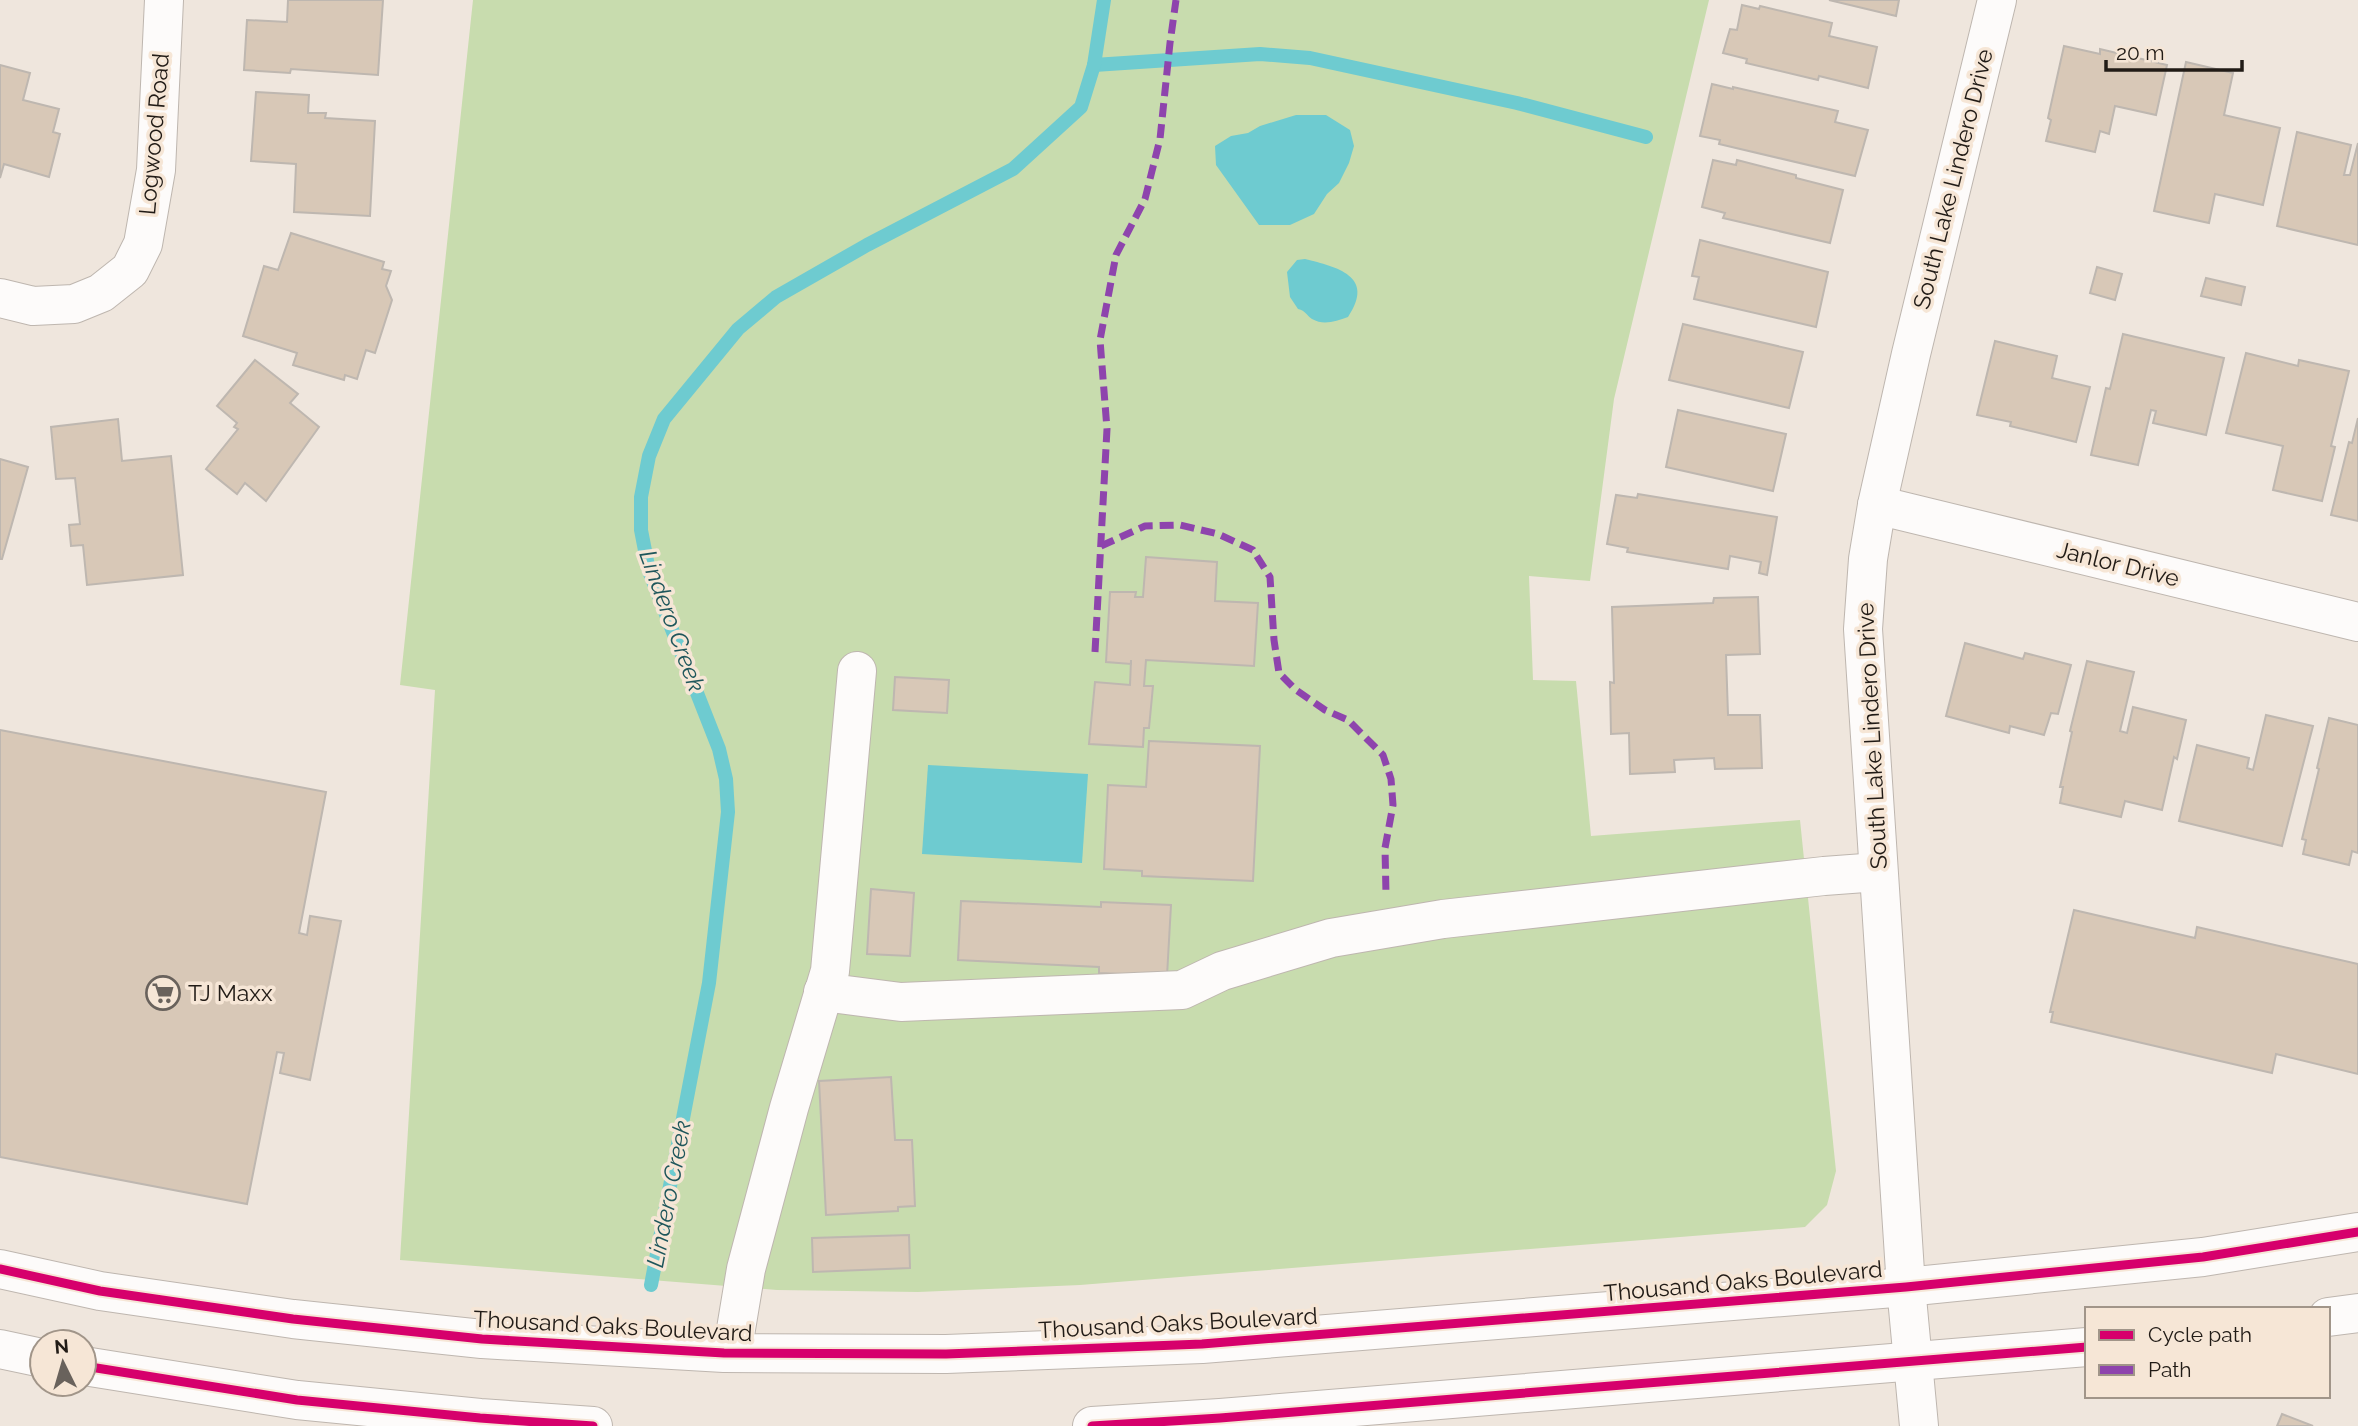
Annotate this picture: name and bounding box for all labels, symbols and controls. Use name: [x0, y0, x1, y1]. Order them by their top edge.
scale bar: [2106, 28, 2242, 72]
text: 20 m: [2116, 40, 2164, 65]
street label: South Lake Lindero Drive: [1907, 46, 1998, 312]
street label: Logwood Road: [133, 52, 174, 216]
street label: Janlor Drive: [2054, 535, 2182, 592]
water label: Lindero Creek: [633, 546, 712, 696]
street label: South Lake Lindero Drive: [1851, 602, 1892, 870]
supermarket icon: TJ Maxx: [144, 974, 182, 1012]
place label: TJ Maxx: [188, 979, 273, 1006]
water label: Lindero Creek: [640, 1118, 697, 1270]
street label: Thousand Oaks Boulevard: [1603, 1255, 1883, 1306]
street label: Thousand Oaks Boulevard: [1038, 1302, 1318, 1343]
street label: Thousand Oaks Boulevard: [473, 1305, 753, 1346]
legend: [2085, 1307, 2330, 1398]
text: Cycle path: [2148, 1322, 2252, 1347]
north arrow: [28, 1328, 98, 1398]
text: N: [53, 1334, 70, 1358]
text: Path: [2148, 1357, 2192, 1382]

